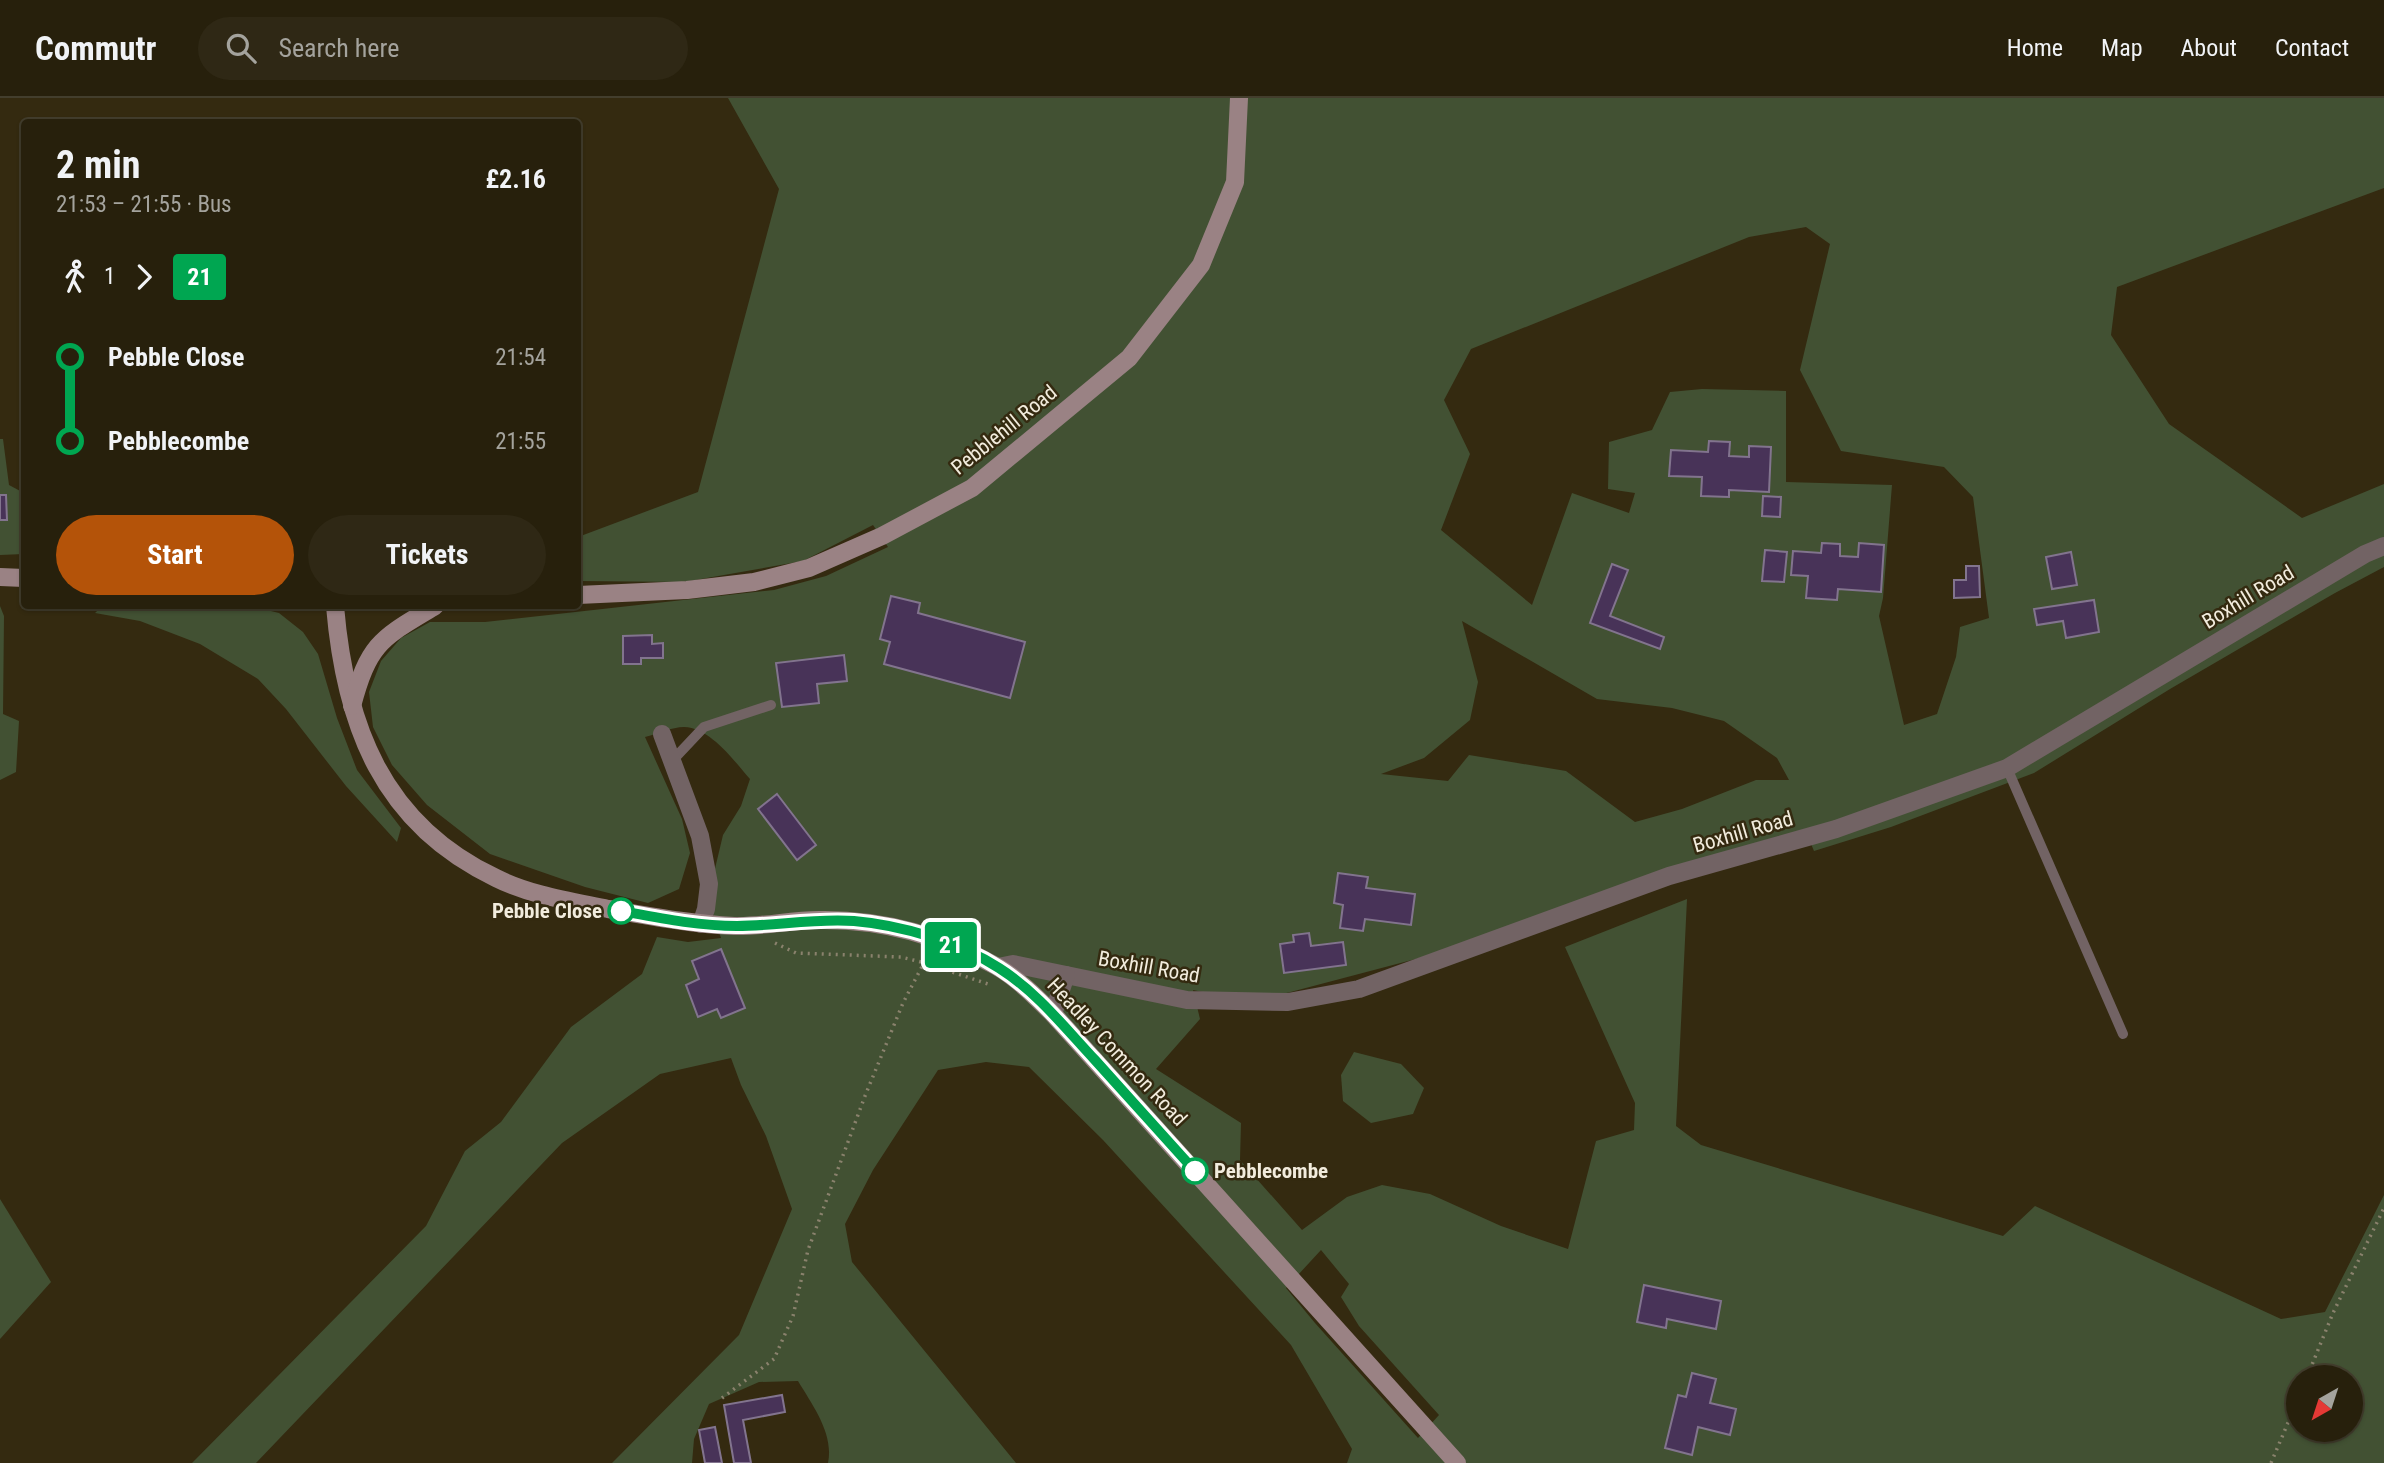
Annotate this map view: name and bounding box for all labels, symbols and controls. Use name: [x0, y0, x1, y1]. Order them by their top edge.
search box: [198, 17, 688, 80]
text: Commutr: [35, 29, 156, 68]
icon: search: [222, 29, 260, 67]
text: Search here: [278, 33, 399, 63]
text: Home: [2007, 34, 2063, 62]
text: Map: [2101, 34, 2143, 62]
text: About: [2181, 34, 2237, 62]
text: Contact: [2275, 34, 2349, 62]
text: 2 min: [56, 143, 140, 187]
text: £2.16: [485, 164, 546, 194]
text: 21:53 – 21:55 · Bus: [56, 191, 232, 218]
icon: walk: [56, 258, 94, 296]
icon: forward: [125, 258, 163, 296]
text: 1: [104, 263, 115, 290]
text: 21: [187, 263, 212, 291]
text: Pebble Close: [108, 342, 244, 372]
text: 21:54: [495, 344, 546, 371]
street label: Pebblehill Road: [947, 380, 1061, 480]
text: Pebblecombe: [108, 426, 249, 456]
text: 21:55: [495, 428, 546, 455]
button: Start: [56, 515, 294, 595]
button: Tickets: [308, 515, 546, 595]
street label: Boxhill Road: [2198, 560, 2298, 634]
street label: Boxhill Road: [1690, 806, 1796, 858]
marker: Pebble Close: [608, 898, 634, 924]
place label: Pebble Close: [492, 899, 602, 923]
line badge: 21: [920, 922, 982, 968]
text: 21: [939, 931, 963, 959]
street label: Boxhill Road: [1096, 946, 1202, 988]
street label: Headley Common Road: [1042, 973, 1192, 1131]
marker: Pebblecombe: [1182, 1158, 1208, 1184]
place label: Pebblecombe: [1214, 1159, 1328, 1183]
north arrow: [2286, 1365, 2362, 1442]
map controls: [2286, 1365, 2363, 1442]

